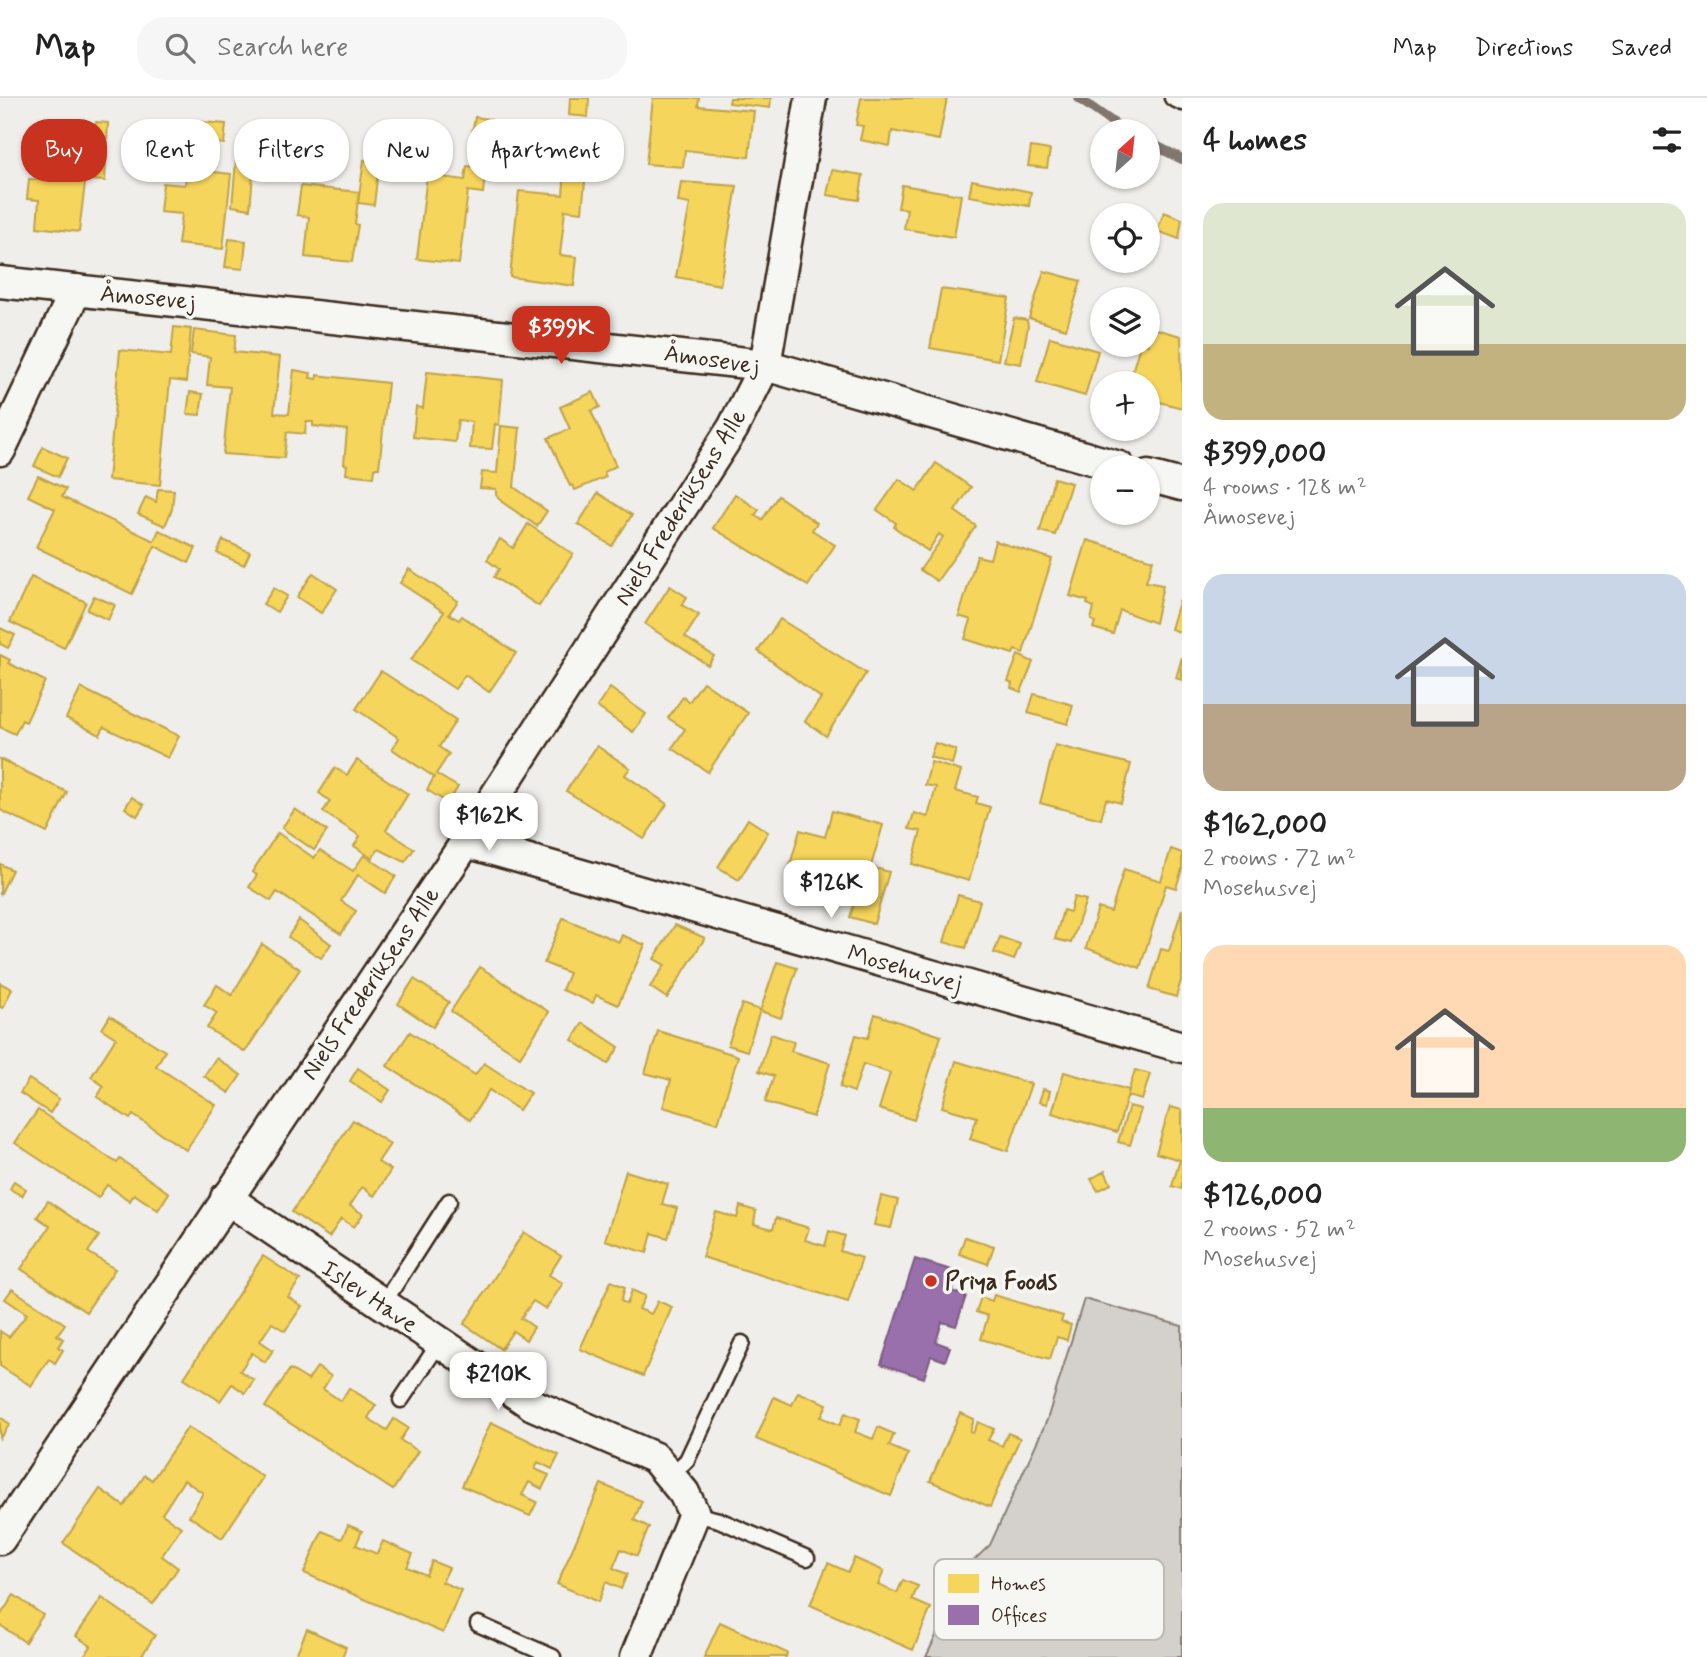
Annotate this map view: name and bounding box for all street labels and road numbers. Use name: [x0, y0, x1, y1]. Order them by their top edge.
street label: Åmosevej: [99, 279, 197, 318]
street label: Åmosevej: [662, 338, 762, 383]
street label: Niels Frederiksens Alle: [608, 404, 754, 612]
street label: Niels Frederiksens Alle: [295, 881, 447, 1086]
street label: Mosehusvej: [844, 938, 966, 1001]
street label: Islev Have: [315, 1254, 424, 1341]

